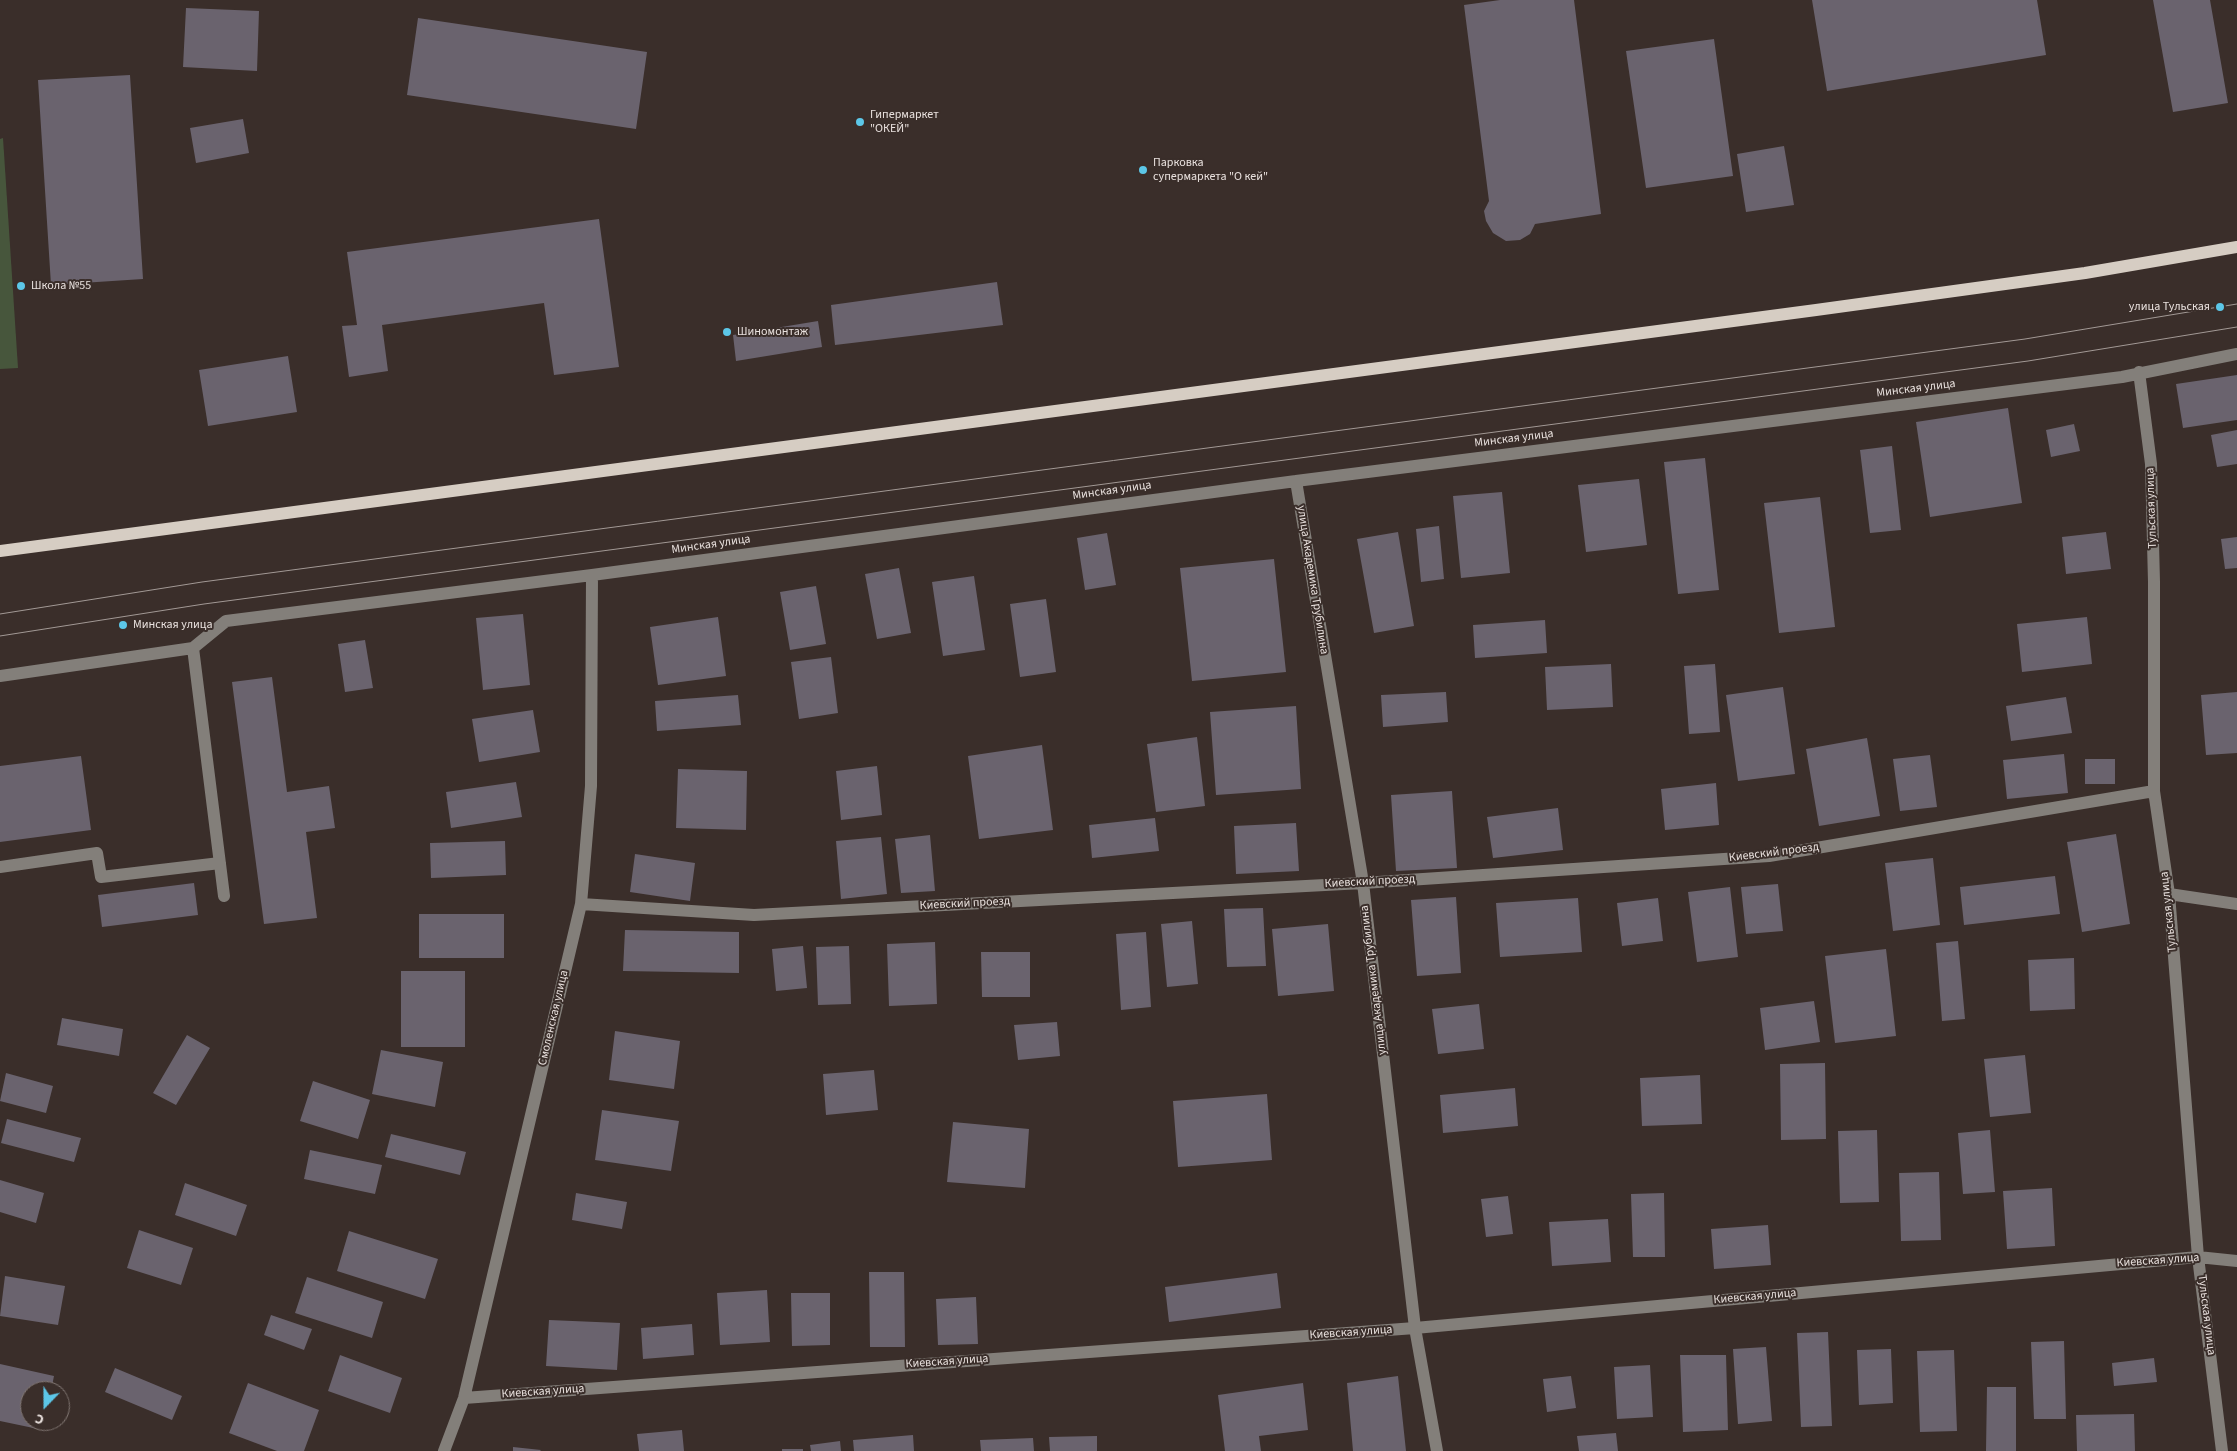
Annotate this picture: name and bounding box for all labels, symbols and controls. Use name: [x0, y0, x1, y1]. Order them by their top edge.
place label: Гипермаркет "ОКЕЙ": [870, 108, 939, 136]
marker: Гипермаркет "ОКЕЙ": [854, 116, 866, 128]
place label: Парковка супермаркета "О кей": [1153, 156, 1268, 184]
marker: Парковка супермаркета "О кей": [1137, 164, 1149, 176]
place label: Школа №55: [31, 279, 91, 293]
marker: Школа №55: [15, 280, 27, 292]
place label: улица Тульская: [2129, 300, 2210, 314]
marker: улица Тульская: [2214, 301, 2226, 313]
place label: Шиномонтаж: [737, 325, 808, 339]
marker: Шиномонтаж: [721, 326, 733, 338]
street label: Минская улица: [1876, 377, 1956, 401]
street label: Минская улица: [1474, 427, 1554, 451]
street label: Тульская улица: [2143, 467, 2161, 549]
street label: Минская улица: [1072, 478, 1152, 504]
street label: улица Академика Трубилина: [1293, 505, 1331, 655]
street label: Минская улица: [671, 532, 751, 558]
place label: Минская улица: [133, 618, 213, 632]
marker: Минская улица: [117, 619, 129, 631]
street label: Киевский проезд: [1728, 840, 1820, 866]
street label: Тульская улица: [2158, 871, 2180, 953]
street label: Киевский проезд: [1324, 872, 1416, 892]
street label: Киевский проезд: [919, 894, 1011, 914]
street label: улица Академика Трубилина: [1358, 904, 1390, 1056]
street label: Смоленская улица: [536, 969, 572, 1067]
street label: Киевская улица: [2116, 1251, 2200, 1271]
street label: Тульская улица: [2194, 1274, 2218, 1356]
street label: Киевская улица: [1713, 1286, 1797, 1308]
street label: Киевская улица: [1309, 1323, 1393, 1343]
street label: Киевская улица: [905, 1352, 989, 1372]
north arrow: [20, 1381, 70, 1431]
street label: Киевская улица: [501, 1382, 585, 1402]
text: С: [32, 1408, 47, 1430]

